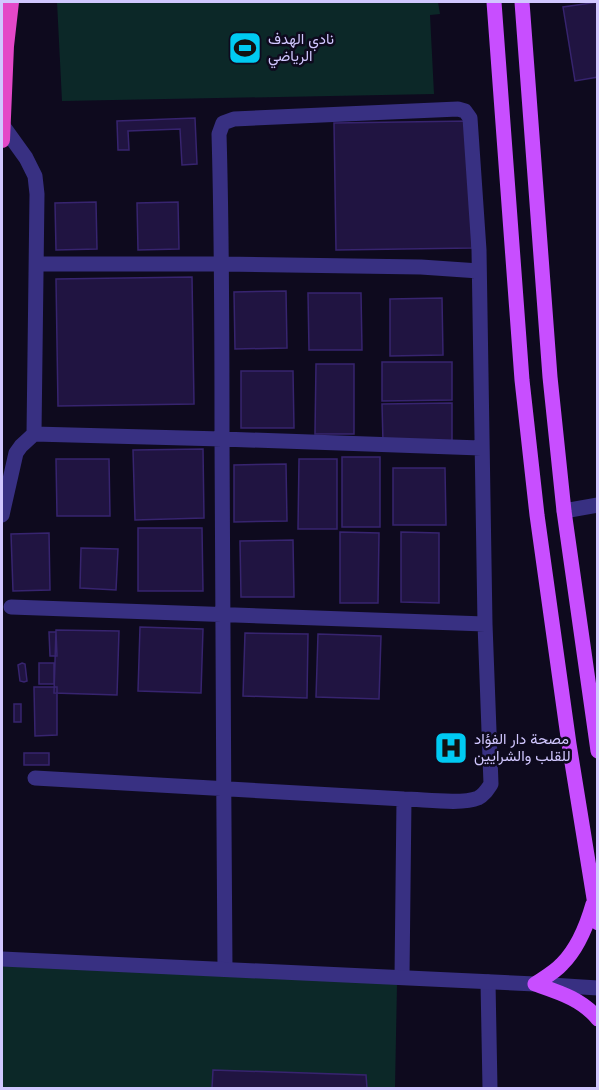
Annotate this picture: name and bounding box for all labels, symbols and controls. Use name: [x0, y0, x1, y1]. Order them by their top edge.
place label: نادي الهدف الرياضي: [268, 28, 334, 69]
sports icon: نادي الهدف الرياضي: [227, 30, 263, 66]
place label: مصحة دار الفؤاد للقلب والشرايين: [474, 728, 571, 766]
hospital icon: مصحة دار الفؤاد للقلب والشرايين: [433, 730, 469, 766]

